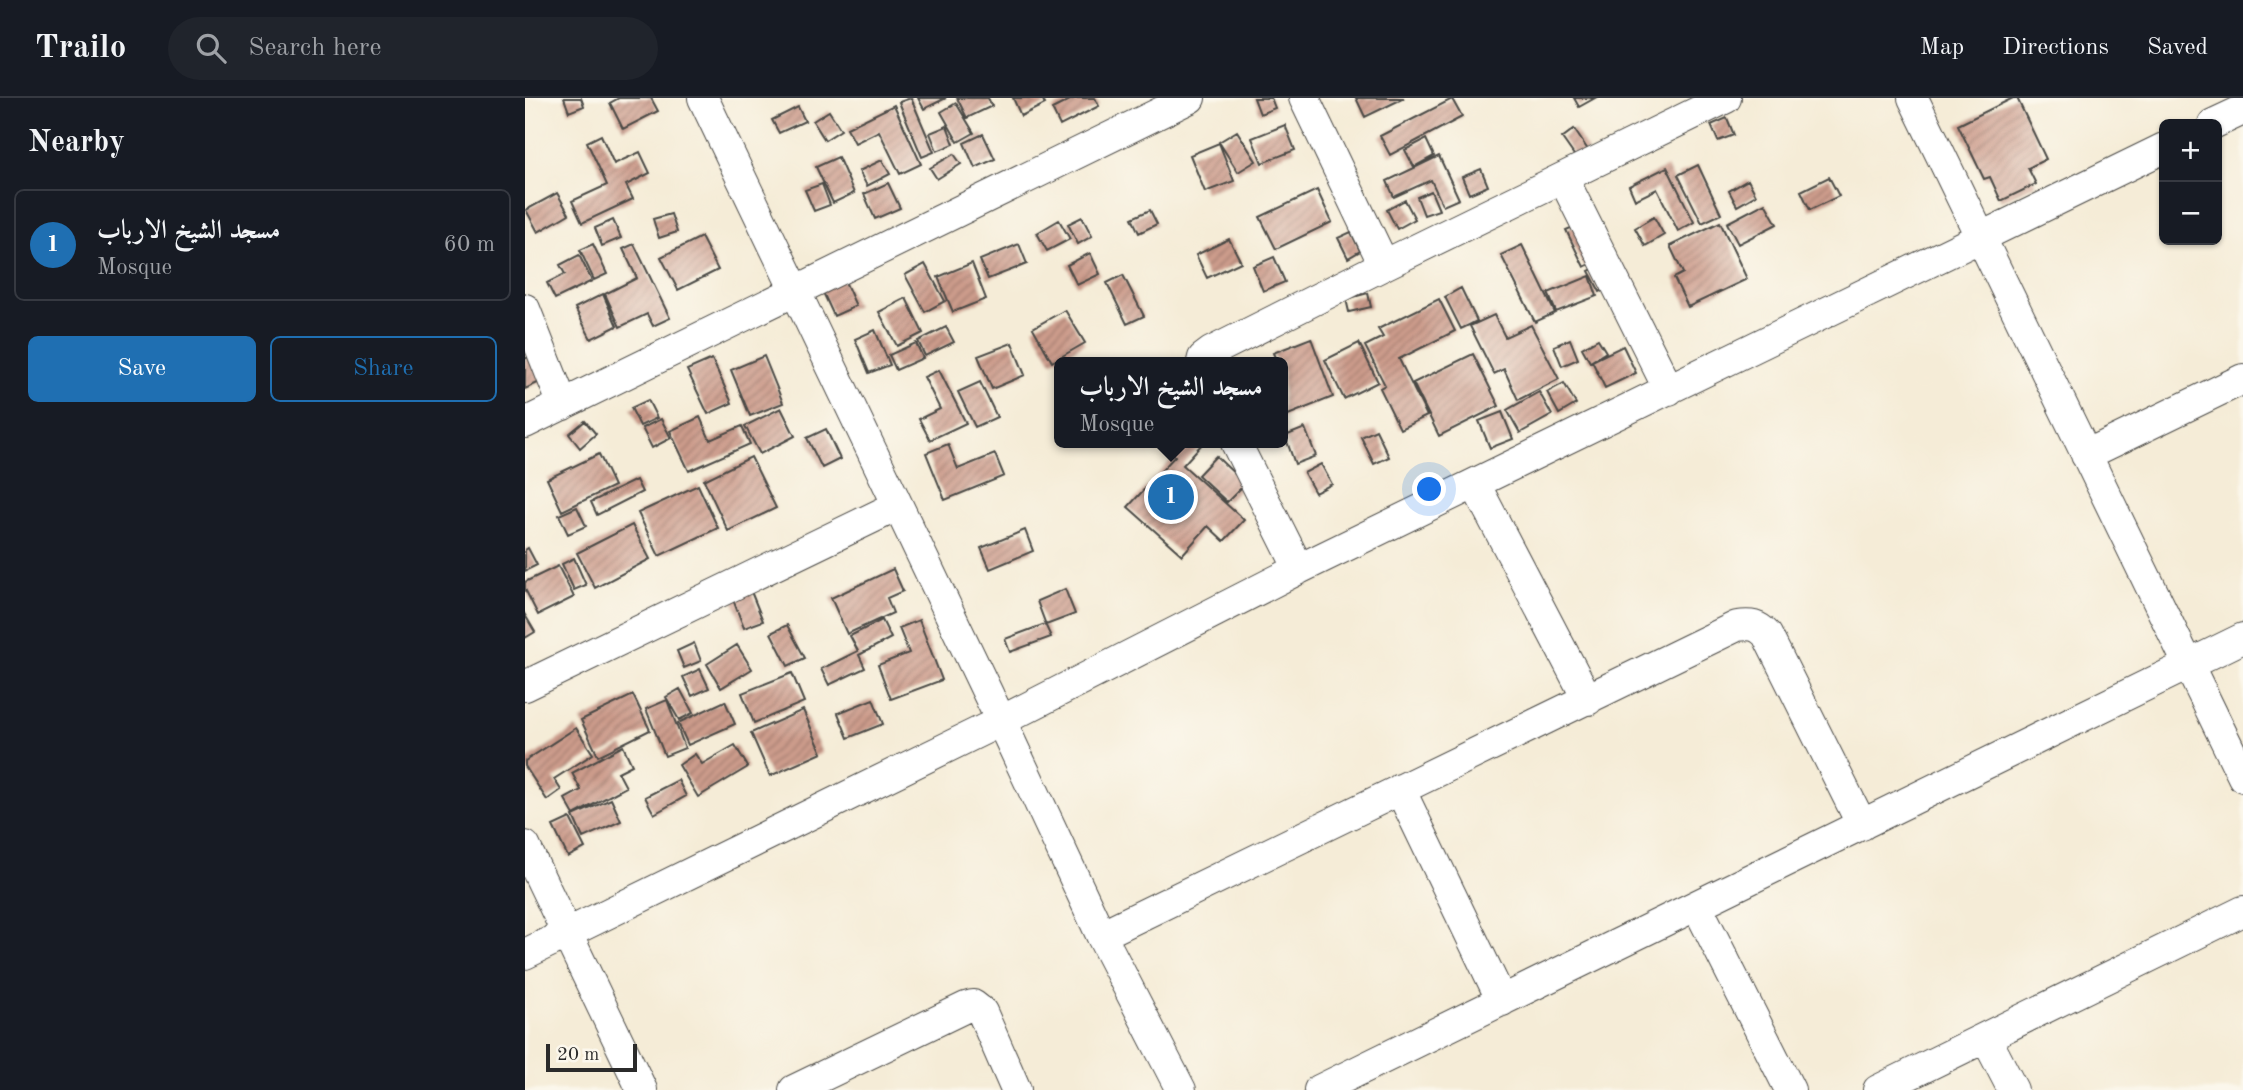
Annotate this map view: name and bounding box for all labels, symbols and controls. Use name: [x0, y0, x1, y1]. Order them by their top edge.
search box: [168, 17, 658, 80]
icon: search: [192, 29, 230, 67]
text: Trailo: [35, 32, 126, 65]
text: Search here: [248, 35, 381, 61]
text: Map: [1920, 36, 1964, 60]
text: Directions: [2002, 36, 2109, 60]
text: Saved: [2147, 36, 2208, 60]
map controls: [2159, 119, 2222, 245]
button: +: [2159, 119, 2222, 182]
text: Nearby: [28, 128, 125, 158]
button: −: [2159, 182, 2222, 245]
text: مسجد الشيخ الارباب: [97, 218, 280, 244]
text: 1: [46, 233, 60, 256]
text: 60 m: [444, 233, 495, 256]
text: Mosque: [97, 256, 172, 279]
button: Save: [28, 336, 256, 402]
button: Share: [270, 336, 497, 402]
popup: [1054, 357, 1288, 448]
text: مسجد الشيخ الارباب: [1079, 375, 1263, 401]
text: Mosque: [1079, 413, 1154, 436]
pin: 1: [1148, 471, 1194, 523]
your location: [1412, 472, 1446, 506]
scale bar: [546, 1041, 637, 1073]
text: 20 m: [557, 1046, 599, 1065]

